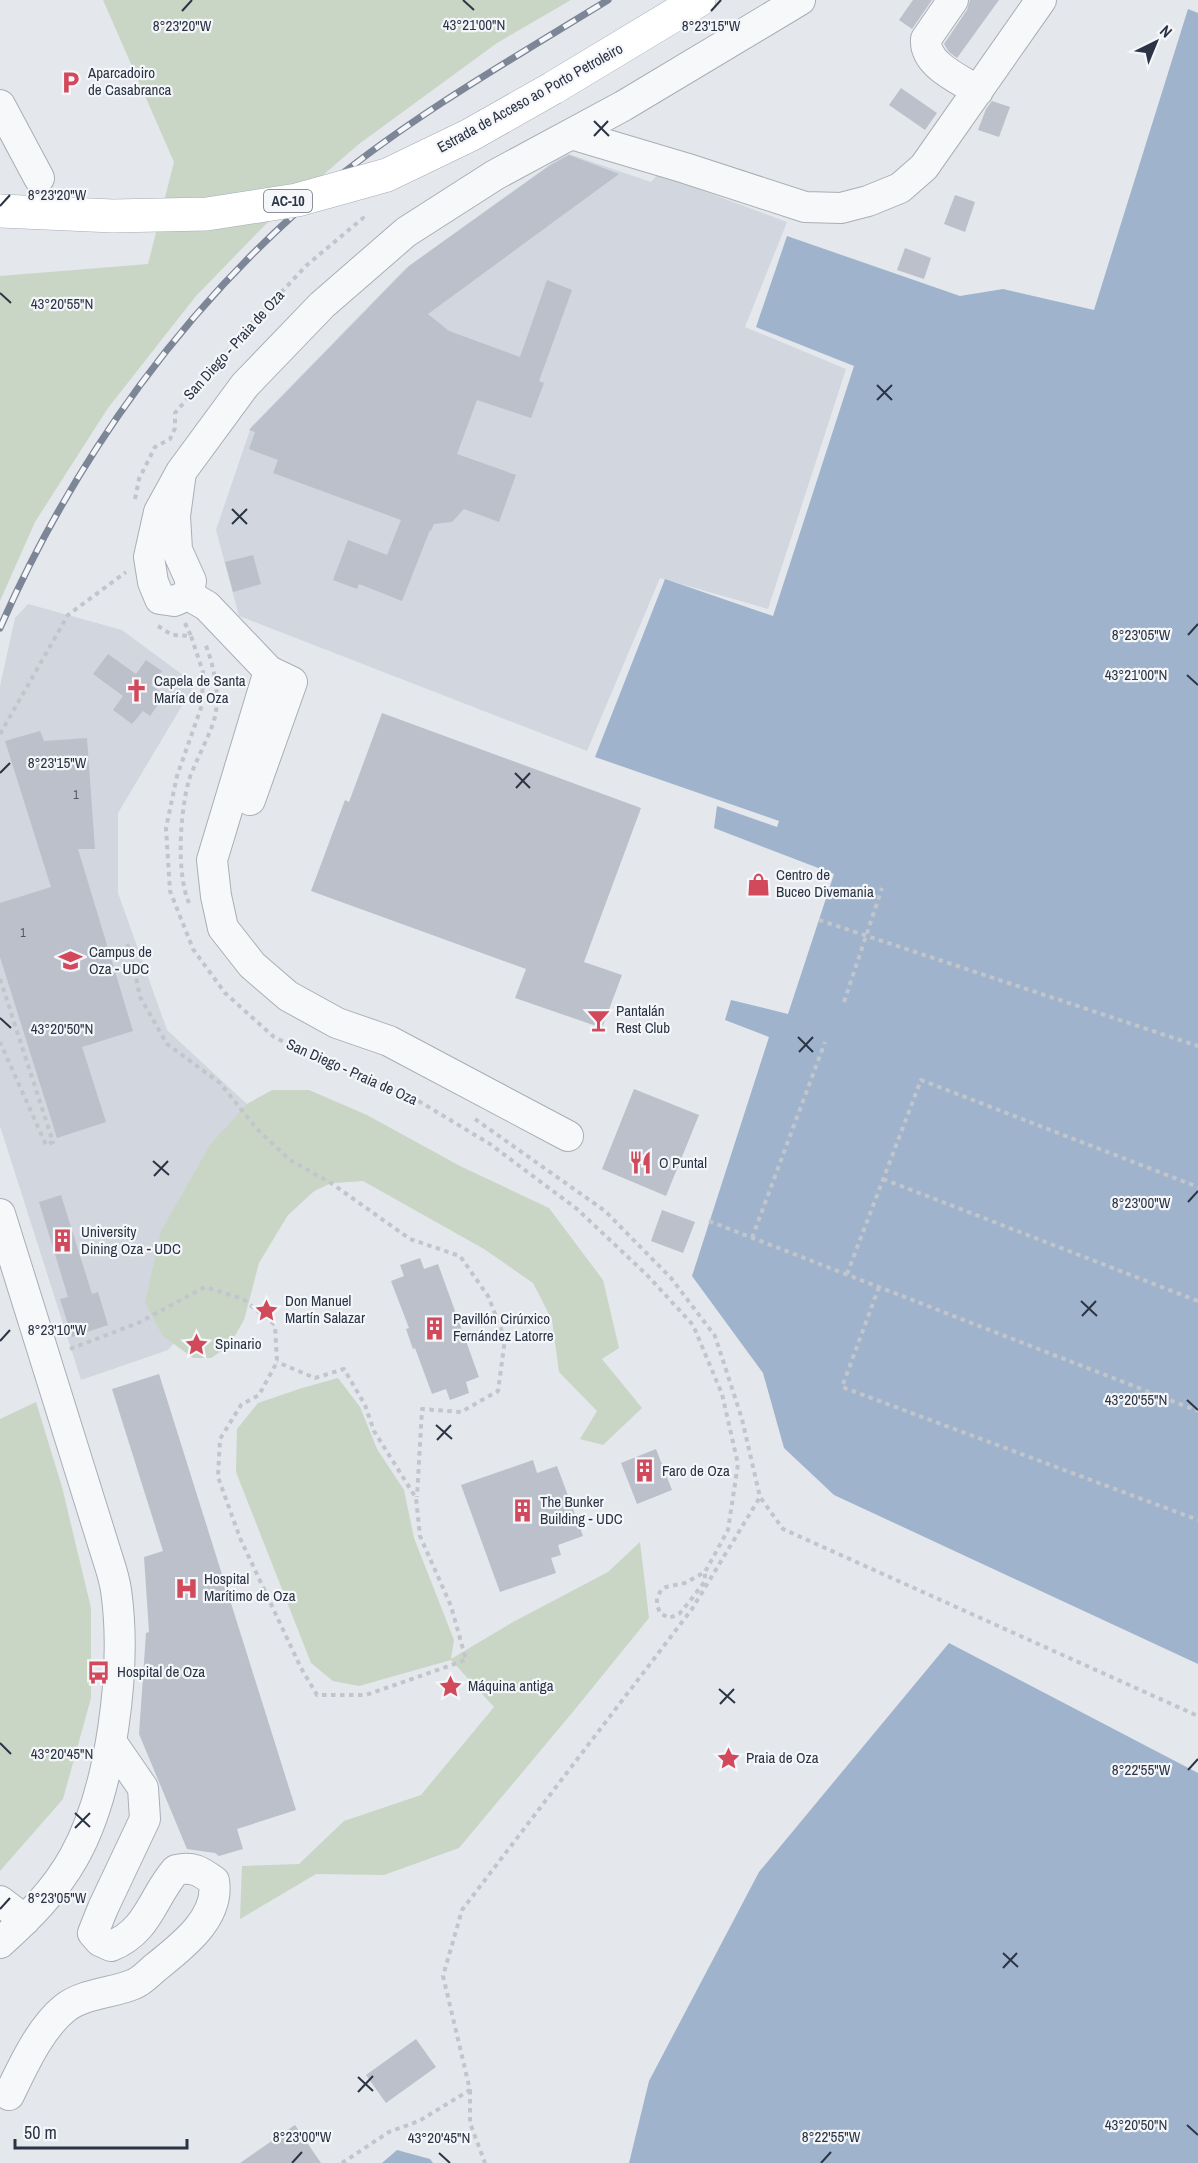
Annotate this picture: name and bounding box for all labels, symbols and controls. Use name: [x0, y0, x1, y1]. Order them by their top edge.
north arrow: [1126, 12, 1186, 72]
text: 43°21'00"N: [443, 14, 505, 35]
text: 8°23'20"W: [153, 15, 212, 36]
text: 8°23'15"W: [682, 15, 741, 36]
text: N: [1155, 20, 1177, 42]
street label: Estrada de Acceso ao Porto Petroleiro: [433, 38, 626, 157]
place label: Aparcadoiro de Casabranca: [87, 62, 172, 100]
parking icon: Aparcadoiro de Casabranca: [57, 69, 83, 95]
text: 8°23'20"W: [28, 184, 87, 205]
road number: AC-10: [264, 190, 312, 212]
street label: San Diego - Praia de Oza: [178, 285, 289, 404]
text: 43°20'55"N: [31, 293, 93, 314]
text: 8°23'05"W: [1112, 624, 1171, 645]
text: 43°21'00"N: [1105, 664, 1167, 685]
place label: Capela de Santa María de Oza: [154, 670, 246, 708]
church icon: Capela de Santa María de Oza: [123, 677, 149, 703]
text: 8°23'15"W: [28, 752, 87, 773]
house number: 1: [73, 787, 79, 803]
place label: Centro de Buceo Divemania: [776, 864, 874, 902]
shop icon: Centro de Buceo Divemania: [745, 871, 771, 897]
house number: 1: [20, 925, 26, 941]
place label: Campus de Oza - UDC: [89, 941, 152, 979]
school or university icon: Campus de Oza - UDC: [58, 948, 84, 974]
place label: Pantalán Rest Club: [616, 1000, 670, 1038]
bar icon: Pantalán Rest Club: [585, 1007, 611, 1033]
text: 43°20'50"N: [31, 1018, 93, 1039]
street label: San Diego - Praia de Oza: [283, 1033, 421, 1110]
restaurant icon: O Puntal: [628, 1150, 654, 1176]
place label: O Puntal: [659, 1152, 707, 1173]
text: 8°23'00"W: [1112, 1192, 1171, 1213]
place label: University Dining Oza - UDC: [81, 1221, 181, 1259]
building icon: University Dining Oza - UDC: [50, 1228, 76, 1254]
place label: Don Manuel Martín Salazar: [285, 1290, 365, 1328]
place icon: Don Manuel Martín Salazar: [254, 1297, 280, 1323]
place label: Pavillón Cirúrxico Fernández Latorre: [453, 1308, 554, 1346]
building icon: Pavillón Cirúrxico Fernández Latorre: [422, 1315, 448, 1341]
text: 8°23'10"W: [28, 1319, 87, 1340]
place icon: Spinario: [184, 1331, 210, 1357]
place label: Spinario: [215, 1333, 262, 1354]
text: 43°20'55"N: [1105, 1389, 1167, 1410]
building icon: Faro de Oza: [631, 1458, 657, 1484]
place label: Faro de Oza: [662, 1460, 730, 1481]
place label: The Bunker Building - UDC: [540, 1491, 623, 1529]
building icon: The Bunker Building - UDC: [509, 1498, 535, 1524]
place label: Hospital Marítimo de Oza: [204, 1568, 296, 1606]
hospital icon: Hospital Marítimo de Oza: [173, 1575, 199, 1601]
bus stop icon: Hospital de Oza: [86, 1659, 112, 1685]
place label: Hospital de Oza: [117, 1661, 205, 1682]
place icon: Máquina antiga: [437, 1673, 463, 1699]
place label: Máquina antiga: [468, 1675, 554, 1696]
text: 43°20'45"N: [31, 1743, 93, 1764]
place icon: Praia de Oza: [715, 1745, 741, 1771]
place label: Praia de Oza: [746, 1747, 819, 1768]
text: 8°22'55"W: [1112, 1759, 1171, 1780]
text: 8°23'05"W: [28, 1887, 87, 1908]
scale bar: [15, 2112, 188, 2150]
text: 43°20'50"N: [1105, 2114, 1167, 2135]
text: 50 m: [24, 2120, 57, 2145]
text: 8°23'00"W: [273, 2126, 332, 2147]
text: 8°22'55"W: [802, 2126, 861, 2147]
text: 43°20'45"N: [408, 2127, 470, 2148]

